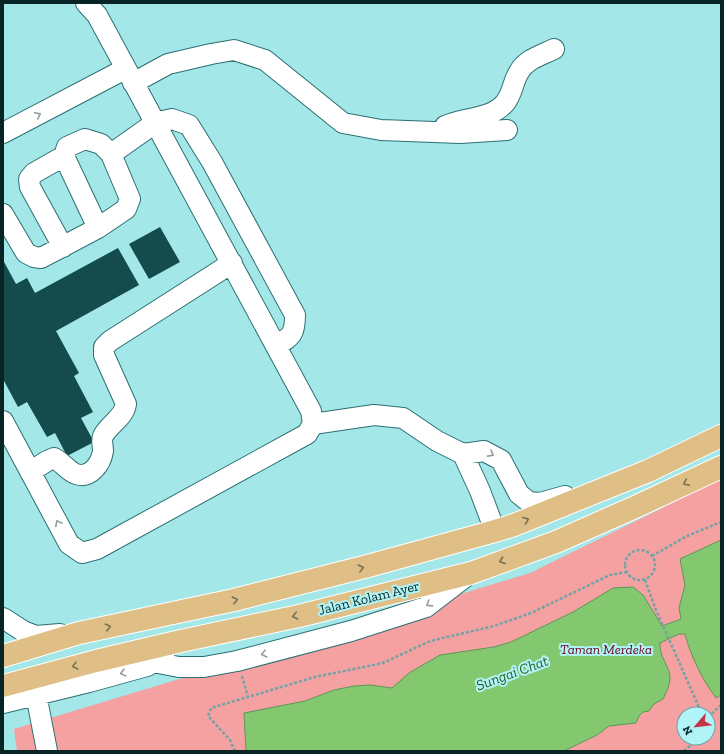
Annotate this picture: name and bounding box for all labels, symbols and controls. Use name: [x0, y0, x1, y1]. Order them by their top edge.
one-way arrow: [33, 112, 41, 120]
one-way arrow: [487, 450, 494, 457]
one-way arrow: [682, 478, 690, 486]
one-way arrow: [523, 517, 530, 525]
one-way arrow: [55, 520, 62, 527]
one-way arrow: [498, 557, 505, 565]
one-way arrow: [357, 564, 364, 573]
street label: Jalan Kolam Ayer: [317, 577, 421, 619]
one-way arrow: [231, 596, 238, 605]
one-way arrow: [426, 600, 433, 607]
one-way arrow: [292, 612, 298, 620]
one-way arrow: [105, 624, 111, 632]
park label: Taman Merdeka: [560, 641, 652, 658]
one-way arrow: [261, 649, 268, 658]
water label: Sungai Chat: [473, 652, 551, 694]
one-way arrow: [71, 662, 78, 670]
one-way arrow: [120, 668, 127, 677]
north arrow: [676, 706, 716, 746]
text: N: [680, 723, 695, 737]

